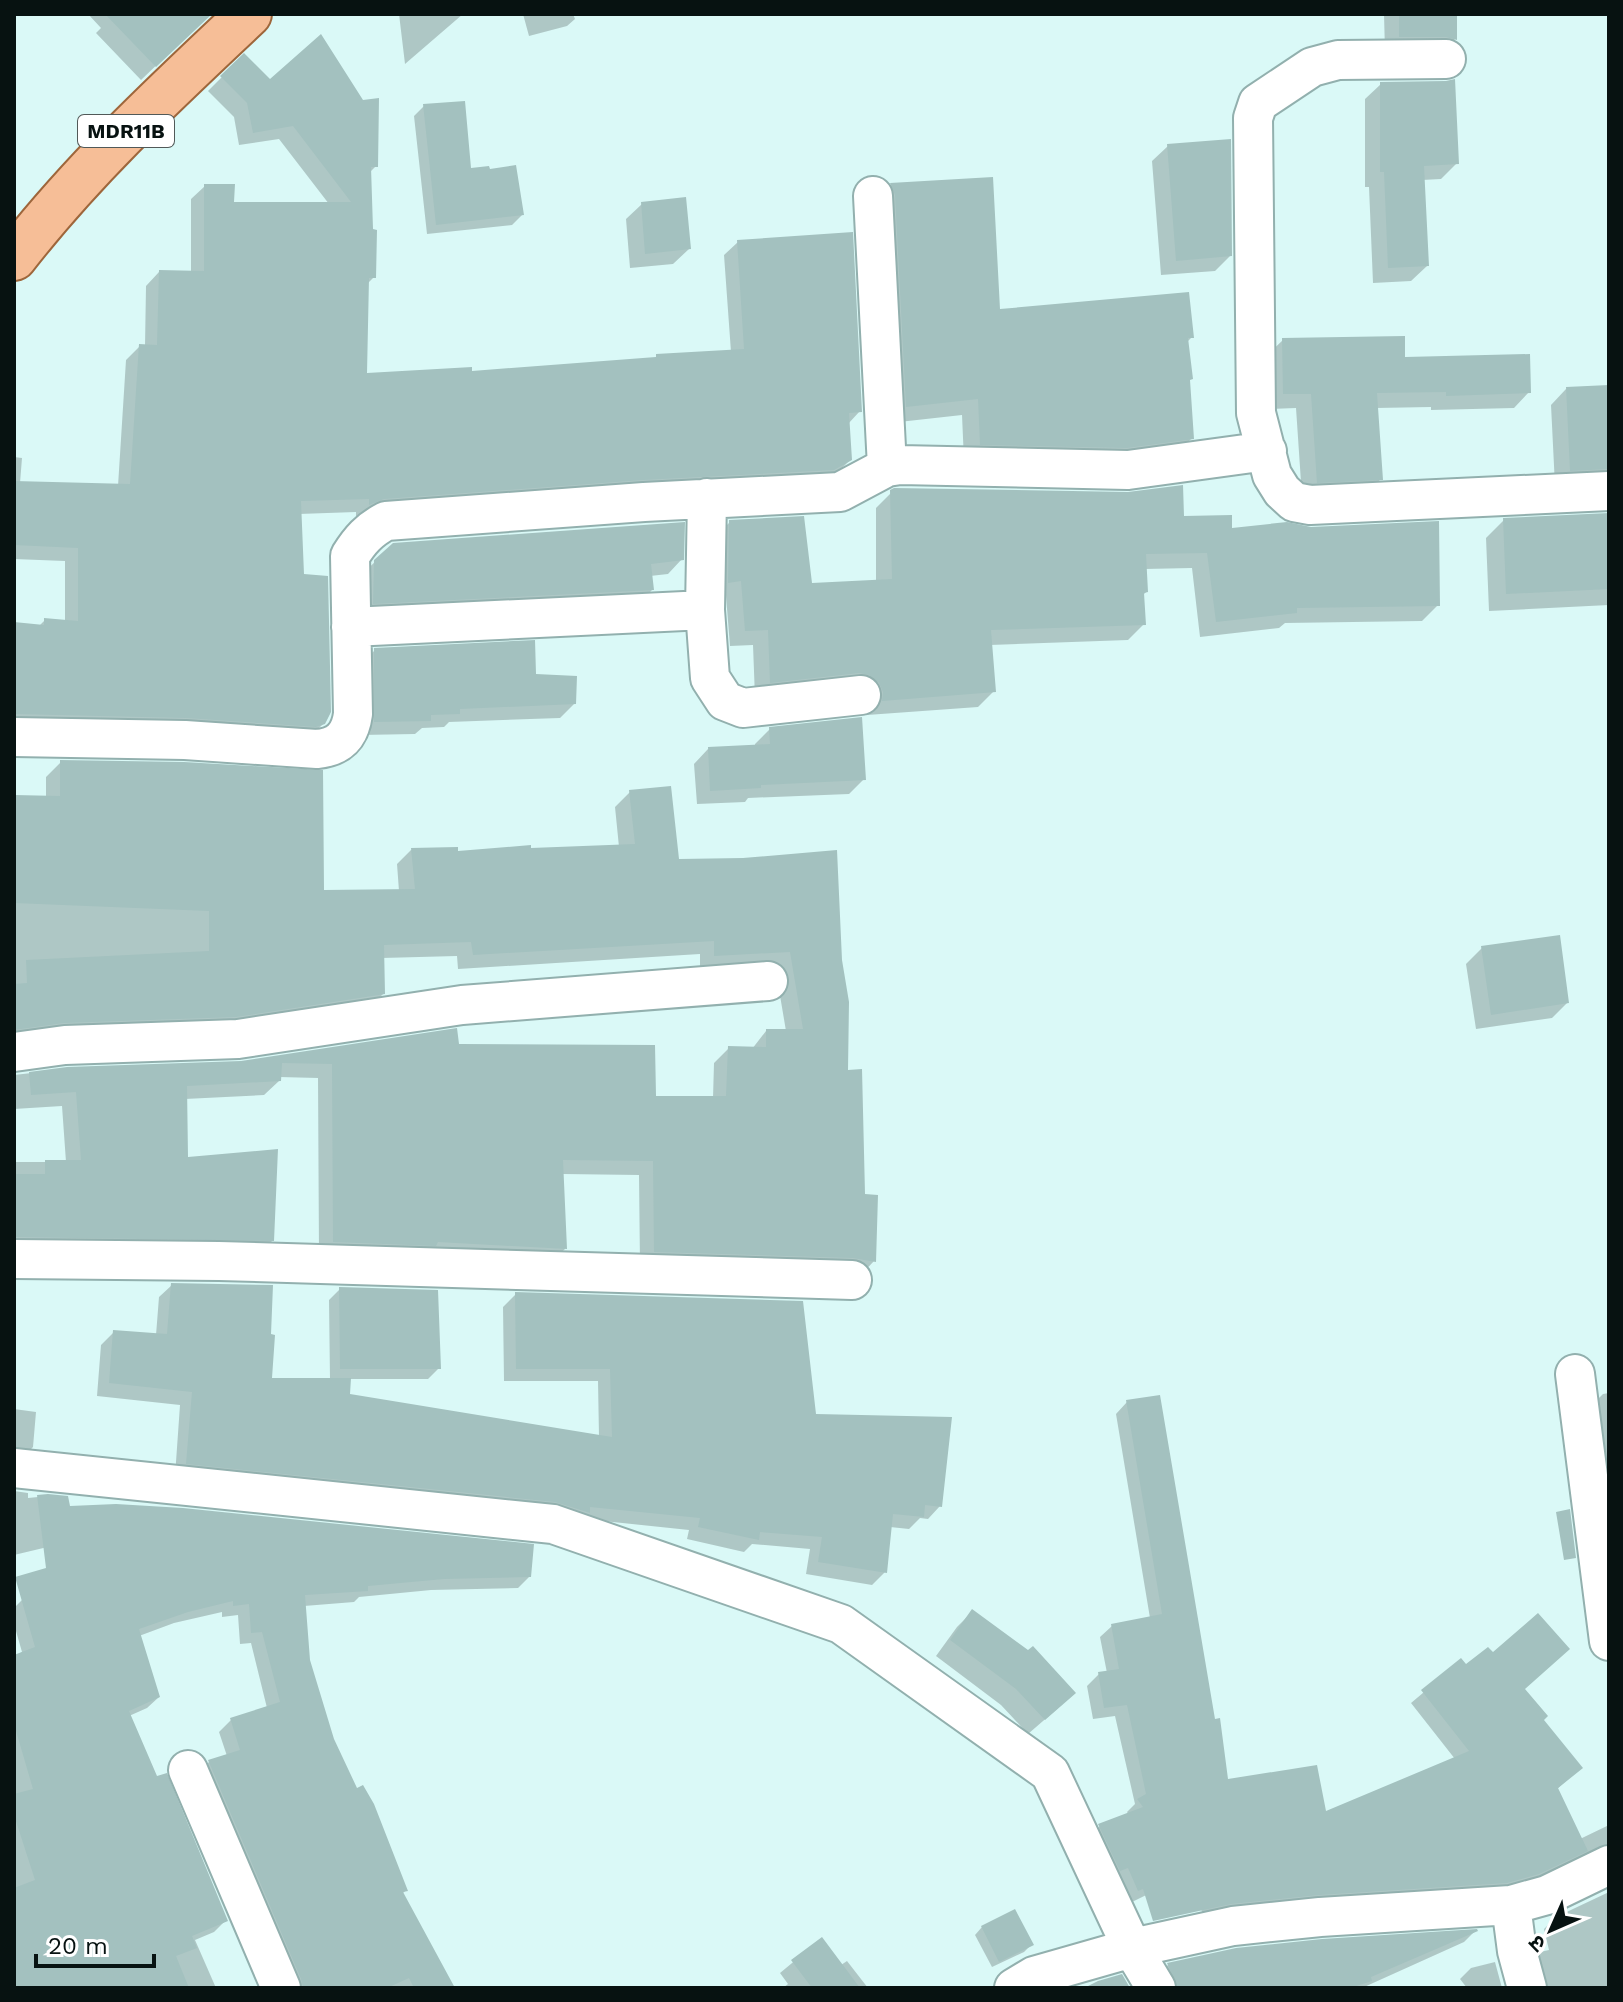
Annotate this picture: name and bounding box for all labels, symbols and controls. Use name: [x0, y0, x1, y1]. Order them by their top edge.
road number: MDR11B: [78, 115, 174, 147]
north arrow: [1511, 1890, 1591, 1970]
scale bar: [36, 1918, 154, 1968]
text: उ: [1523, 1930, 1551, 1957]
text: 20 m: [48, 1932, 108, 1960]

